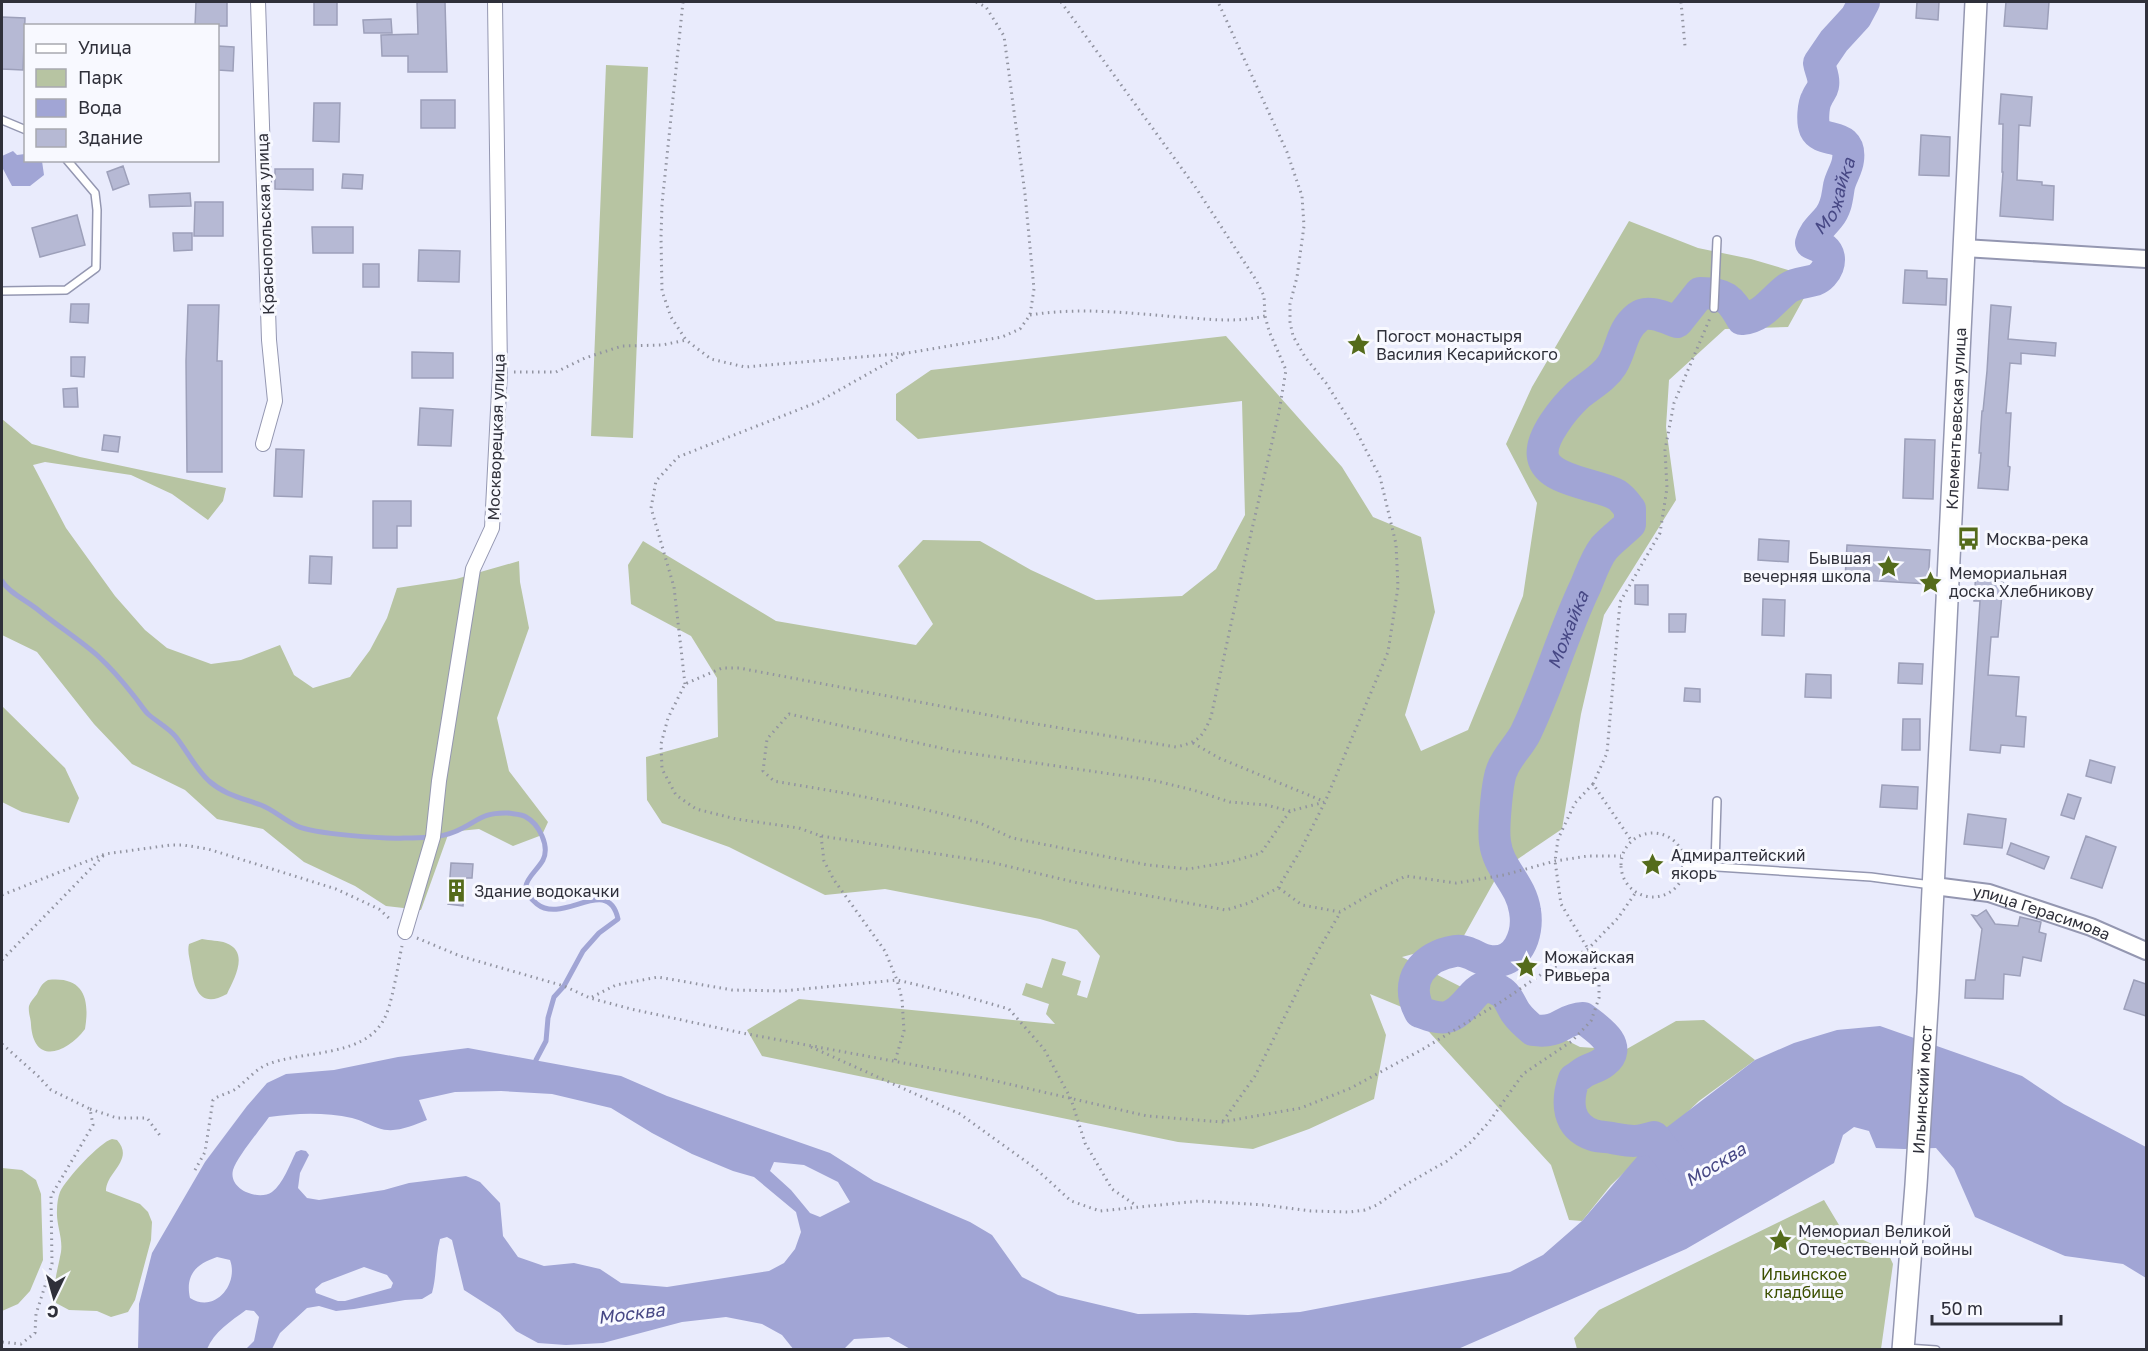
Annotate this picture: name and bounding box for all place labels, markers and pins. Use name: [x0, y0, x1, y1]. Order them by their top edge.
place label: Погост монастыря Василия Кесарийского: [1376, 326, 1558, 364]
place icon: Погост монастыря Василия Кесарийского: [1345, 332, 1371, 358]
bus stop icon: Москва-река: [1955, 526, 1981, 552]
place label: Москва-река: [1986, 529, 2089, 549]
place label: Бывшая вечерняя школа: [1743, 548, 1871, 586]
place icon: Бывшая вечерняя школа: [1876, 554, 1902, 580]
place label: Мемориальная доска Хлебникову: [1949, 563, 2094, 601]
place icon: Мемориальная доска Хлебникову: [1918, 569, 1944, 595]
place label: Адмиралтейский якорь: [1671, 845, 1805, 883]
place icon: Адмиралтейский якорь: [1640, 851, 1666, 877]
building icon: Здание водокачки: [443, 878, 469, 904]
place label: Здание водокачки: [474, 881, 619, 901]
place label: Можайская Ривьера: [1544, 947, 1634, 985]
place icon: Можайская Ривьера: [1513, 953, 1539, 979]
place label: Мемориал Великой Отечественной войны: [1798, 1221, 1973, 1259]
place icon: Мемориал Великой Отечественной войны: [1767, 1227, 1793, 1253]

